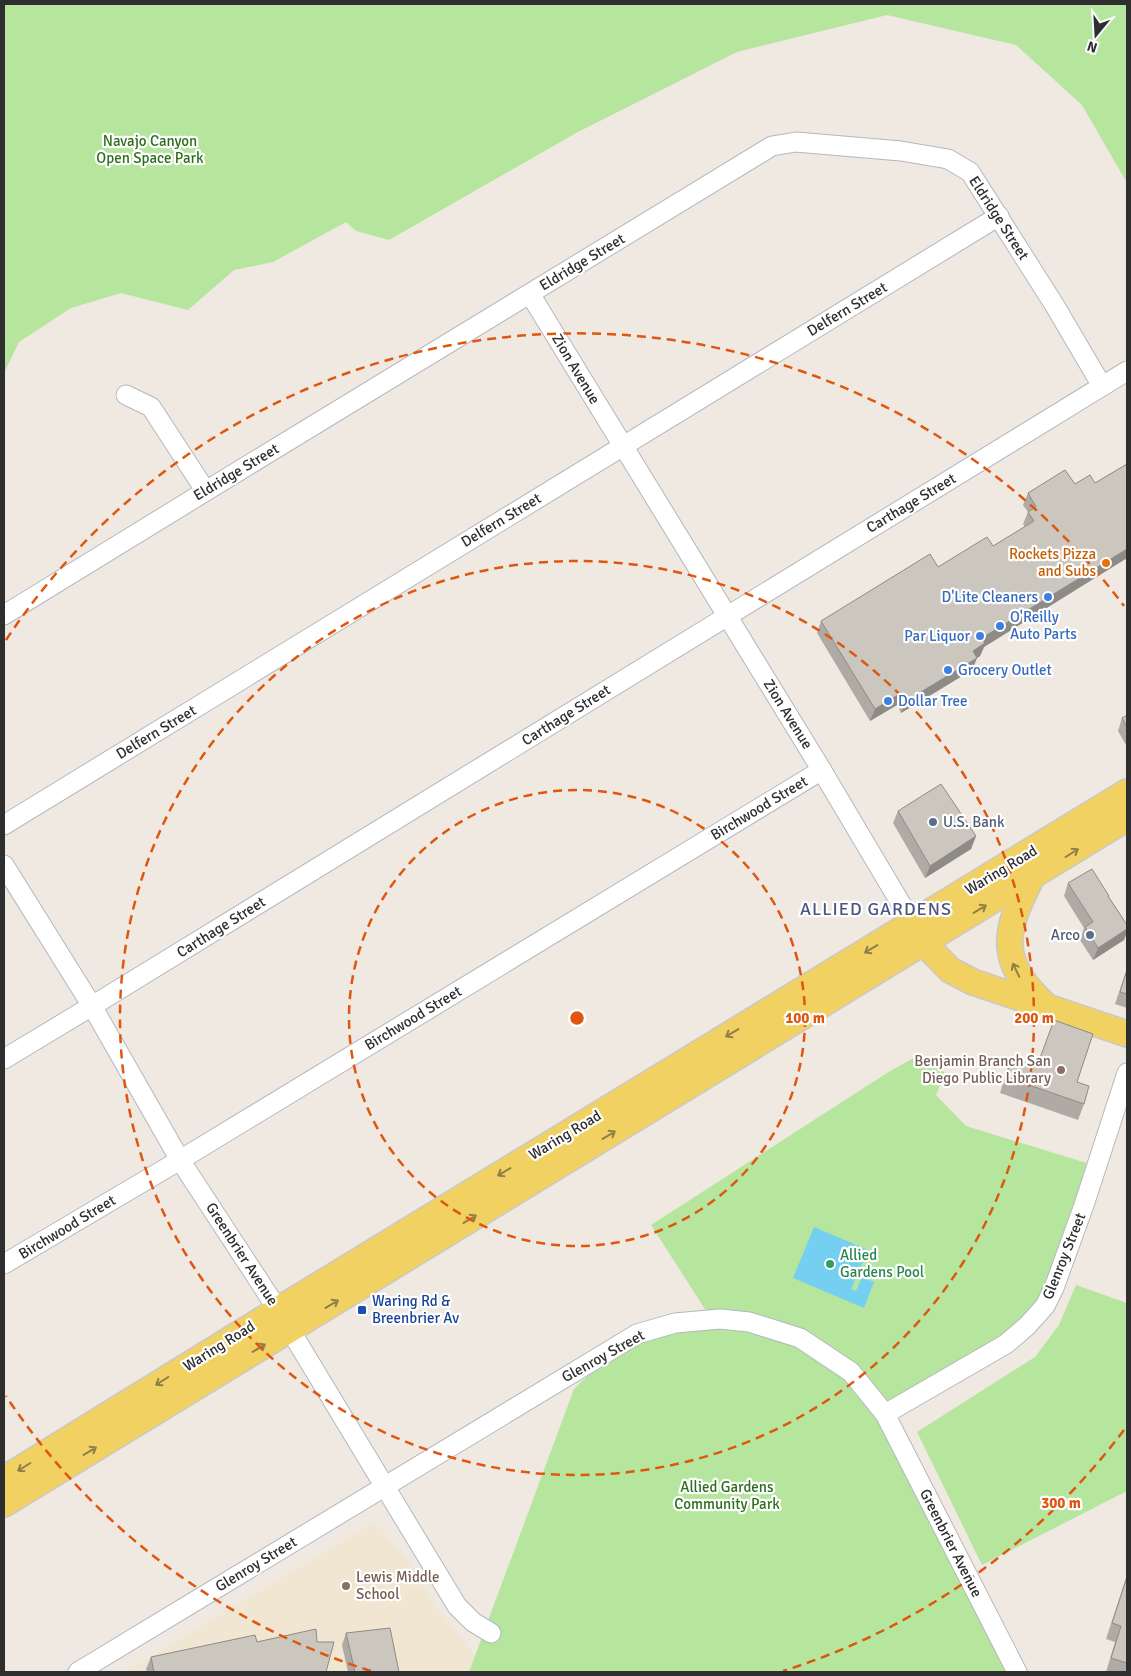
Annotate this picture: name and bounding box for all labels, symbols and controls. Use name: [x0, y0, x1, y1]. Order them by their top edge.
north arrow: [1071, 10, 1121, 60]
text: N: [1085, 37, 1099, 56]
park label: Navajo Canyon Open Space Park: [96, 132, 204, 167]
street label: Eldridge Street: [965, 173, 1033, 263]
street label: Eldridge Street: [536, 229, 628, 295]
street label: Delfern Street: [804, 278, 890, 340]
street label: Zion Avenue: [548, 331, 604, 407]
street label: Eldridge Street: [190, 439, 282, 505]
street label: Carthage Street: [863, 469, 959, 537]
street label: Delfern Street: [458, 489, 544, 551]
place label: Rockets Pizza and Subs: [1009, 545, 1096, 580]
marker: Rockets Pizza and Subs: [1100, 557, 1112, 569]
place label: D'Lite Cleaners: [942, 588, 1038, 606]
marker: D'Lite Cleaners: [1042, 591, 1054, 603]
place label: O'Reilly Auto Parts: [1010, 608, 1077, 643]
marker: O'Reilly Auto Parts: [994, 620, 1006, 632]
place label: Par Liquor: [904, 627, 970, 645]
marker: Par Liquor: [974, 630, 986, 642]
place label: Grocery Outlet: [958, 661, 1052, 679]
marker: Grocery Outlet: [942, 664, 954, 676]
street label: Zion Avenue: [760, 676, 816, 752]
street label: Carthage Street: [518, 681, 614, 749]
place label: Dollar Tree: [898, 692, 968, 710]
marker: Dollar Tree: [882, 695, 894, 707]
street label: Delfern Street: [113, 701, 199, 763]
street label: Birchwood Street: [707, 772, 811, 844]
place label: U.S. Bank: [943, 813, 1005, 831]
marker: U.S. Bank: [927, 816, 939, 828]
street label: Waring Road: [962, 841, 1040, 899]
one-way arrow: [1064, 847, 1078, 857]
street label: Carthage Street: [173, 893, 269, 961]
district label: ALLIED GARDENS: [800, 898, 952, 920]
one-way arrow: [973, 904, 987, 914]
place label: Arco: [1051, 926, 1080, 944]
marker: Arco: [1084, 929, 1096, 941]
one-way arrow: [864, 944, 878, 954]
one-way arrow: [1011, 963, 1021, 978]
street label: Birchwood Street: [361, 982, 465, 1054]
centre of rings: [568, 1009, 586, 1027]
text: 100 m: [785, 1009, 825, 1027]
text: 200 m: [1014, 1009, 1054, 1027]
one-way arrow: [726, 1029, 740, 1039]
place label: Benjamin Branch San Diego Public Library: [914, 1052, 1051, 1087]
marker: Benjamin Branch San Diego Public Library: [1055, 1064, 1067, 1076]
street label: Waring Road: [526, 1106, 604, 1164]
one-way arrow: [602, 1129, 616, 1139]
one-way arrow: [497, 1168, 511, 1178]
street label: Birchwood Street: [15, 1191, 119, 1263]
street label: Greenbrier Avenue: [202, 1199, 282, 1309]
street label: Glenroy Street: [1038, 1210, 1090, 1302]
one-way arrow: [463, 1214, 477, 1224]
place label: Allied Gardens Pool: [840, 1246, 924, 1281]
marker: Allied Gardens Pool: [824, 1258, 836, 1270]
place label: Waring Rd & Breenbrier Av: [372, 1292, 459, 1327]
one-way arrow: [324, 1298, 338, 1308]
marker: Waring Rd & Breenbrier Av: [356, 1304, 368, 1316]
street label: Waring Road: [180, 1317, 258, 1375]
street label: Glenroy Street: [558, 1326, 648, 1386]
one-way arrow: [251, 1343, 265, 1353]
one-way arrow: [156, 1377, 170, 1387]
one-way arrow: [83, 1446, 97, 1456]
one-way arrow: [18, 1462, 32, 1472]
park label: Allied Gardens Community Park: [674, 1478, 780, 1513]
street label: Greenbrier Avenue: [916, 1486, 986, 1600]
text: 300 m: [1041, 1494, 1081, 1512]
street label: Glenroy Street: [212, 1533, 300, 1595]
place label: Lewis Middle School: [356, 1568, 440, 1603]
marker: Lewis Middle School: [340, 1580, 352, 1592]

